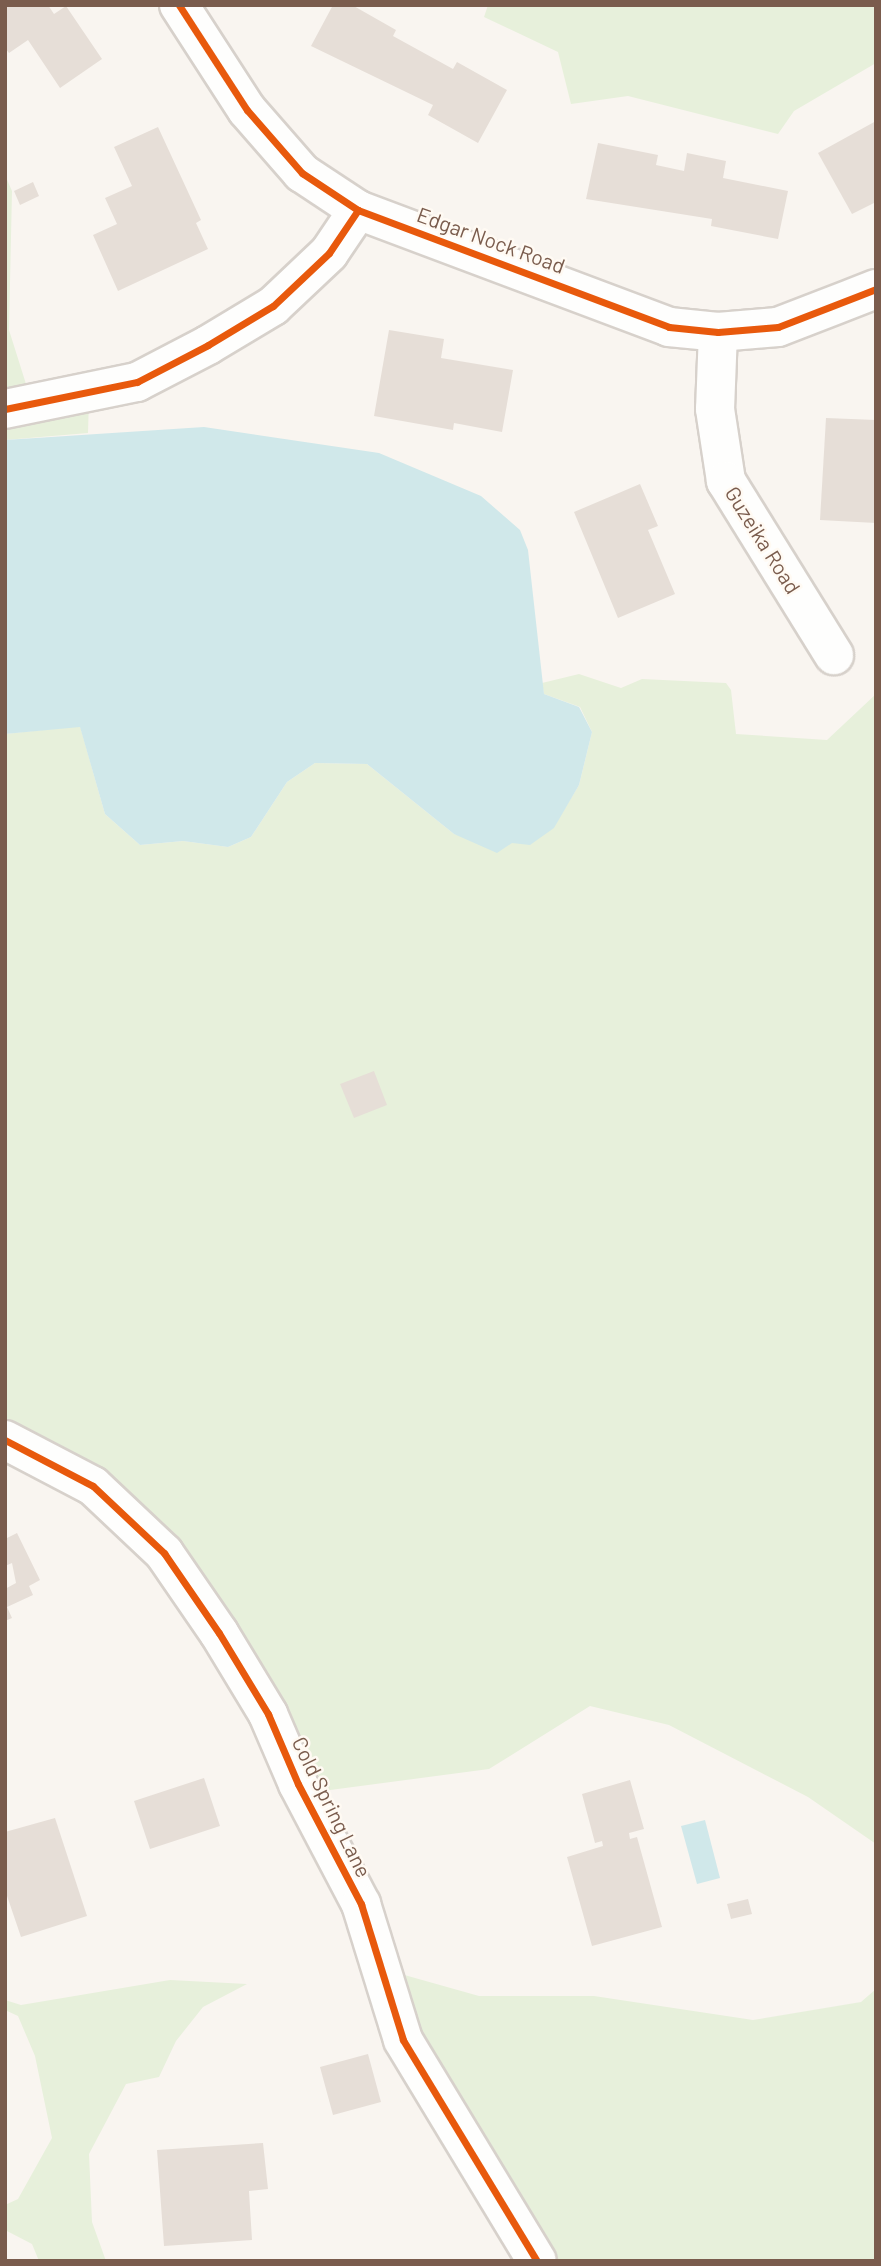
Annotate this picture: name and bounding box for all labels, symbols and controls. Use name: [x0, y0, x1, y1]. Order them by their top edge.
street label: Edgar Nock Road: [414, 202, 568, 278]
street label: Guzeika Road: [720, 482, 806, 598]
street label: Cold Spring Lane: [287, 1733, 377, 1881]

